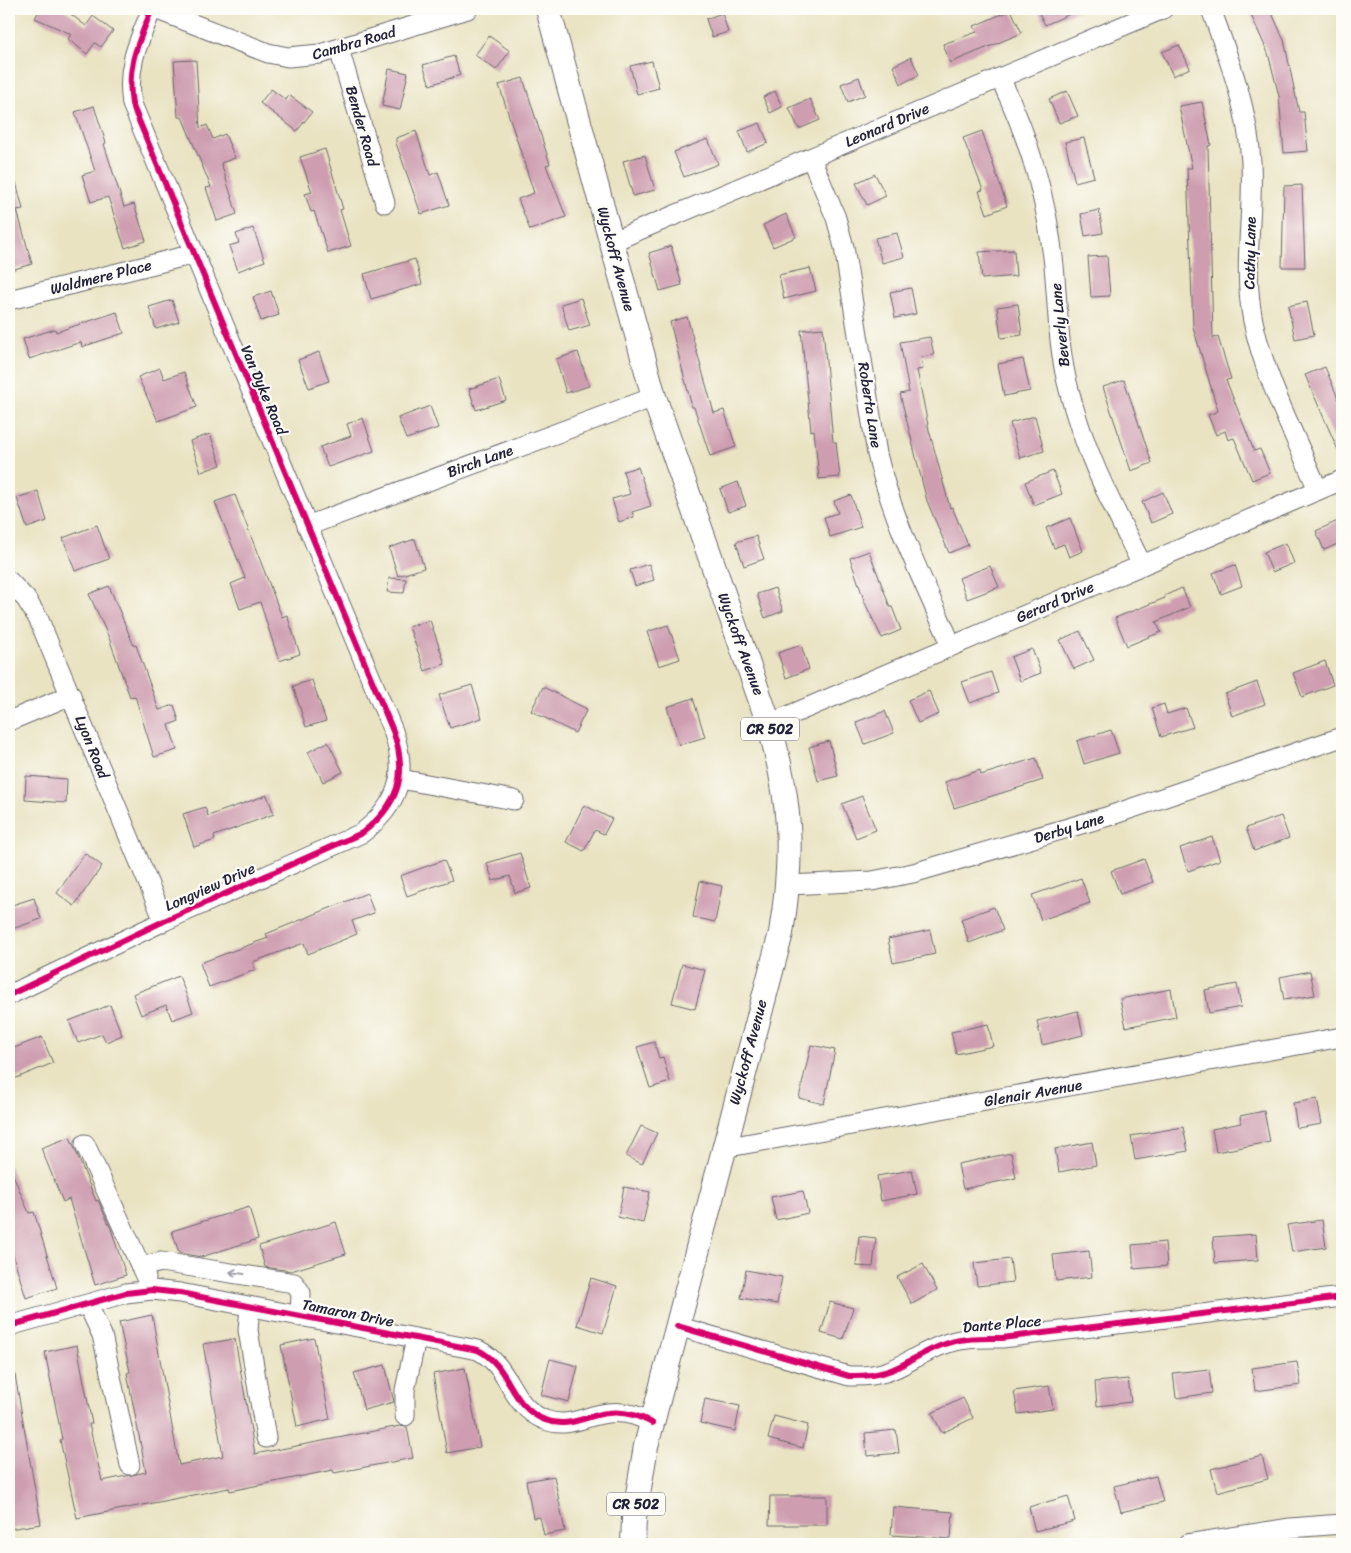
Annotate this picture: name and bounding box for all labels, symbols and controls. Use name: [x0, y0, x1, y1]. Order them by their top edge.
street label: Cambra Road: [309, 18, 400, 67]
street label: Bender Road: [338, 83, 386, 170]
street label: Leonard Drive: [841, 95, 934, 155]
street label: Wyckoff Avenue: [589, 203, 643, 315]
street label: Cathy Lane: [1236, 216, 1264, 290]
street label: Waldmere Place: [47, 252, 155, 302]
street label: Beverly Lane: [1043, 281, 1077, 368]
street label: Van Dyke Road: [233, 341, 295, 440]
street label: Roberta Lane: [850, 360, 890, 450]
street label: Birch Lane: [443, 437, 517, 485]
street label: Gerard Drive: [1012, 574, 1098, 630]
street label: Wyckoff Avenue: [710, 589, 772, 699]
street label: Lyon Road: [67, 711, 117, 784]
road number: CR 502: [741, 718, 799, 741]
street label: Derby Lane: [1031, 805, 1107, 851]
street label: Longview Drive: [161, 855, 260, 919]
street label: Wyckoff Avenue: [721, 996, 775, 1108]
street label: Glenair Avenue: [982, 1072, 1084, 1114]
one-way arrow: [229, 1268, 245, 1278]
street label: Tamaron Drive: [300, 1291, 396, 1335]
street label: Dante Place: [962, 1308, 1043, 1340]
road number: CR 502: [607, 1492, 665, 1516]

